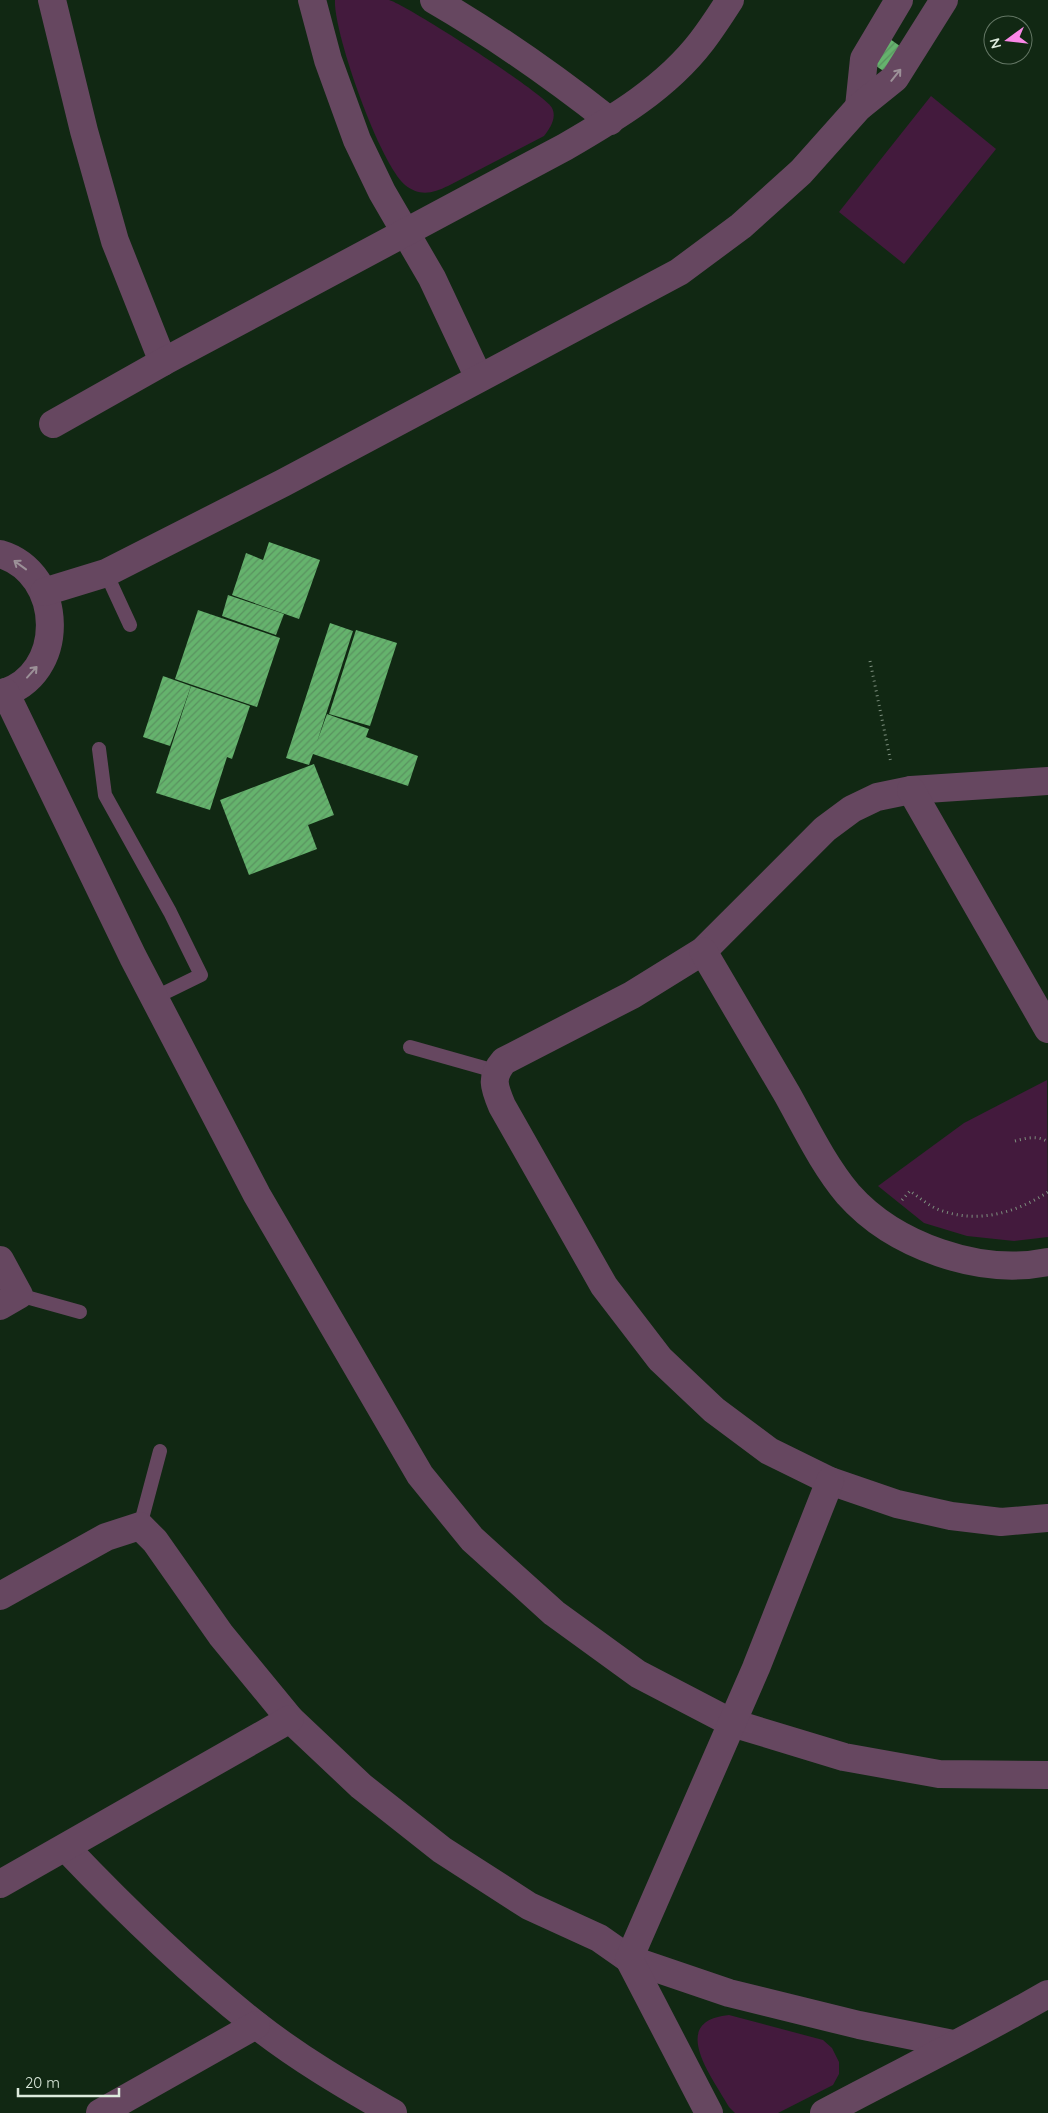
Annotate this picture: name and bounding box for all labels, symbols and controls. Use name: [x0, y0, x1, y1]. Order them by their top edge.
north arrow: [983, 15, 1033, 65]
text: N: [985, 36, 1005, 51]
one-way arrow: [890, 69, 901, 82]
one-way arrow: [13, 560, 27, 570]
one-way arrow: [26, 666, 38, 679]
scale bar: [18, 2066, 119, 2098]
text: 20 m: [25, 2073, 60, 2092]

